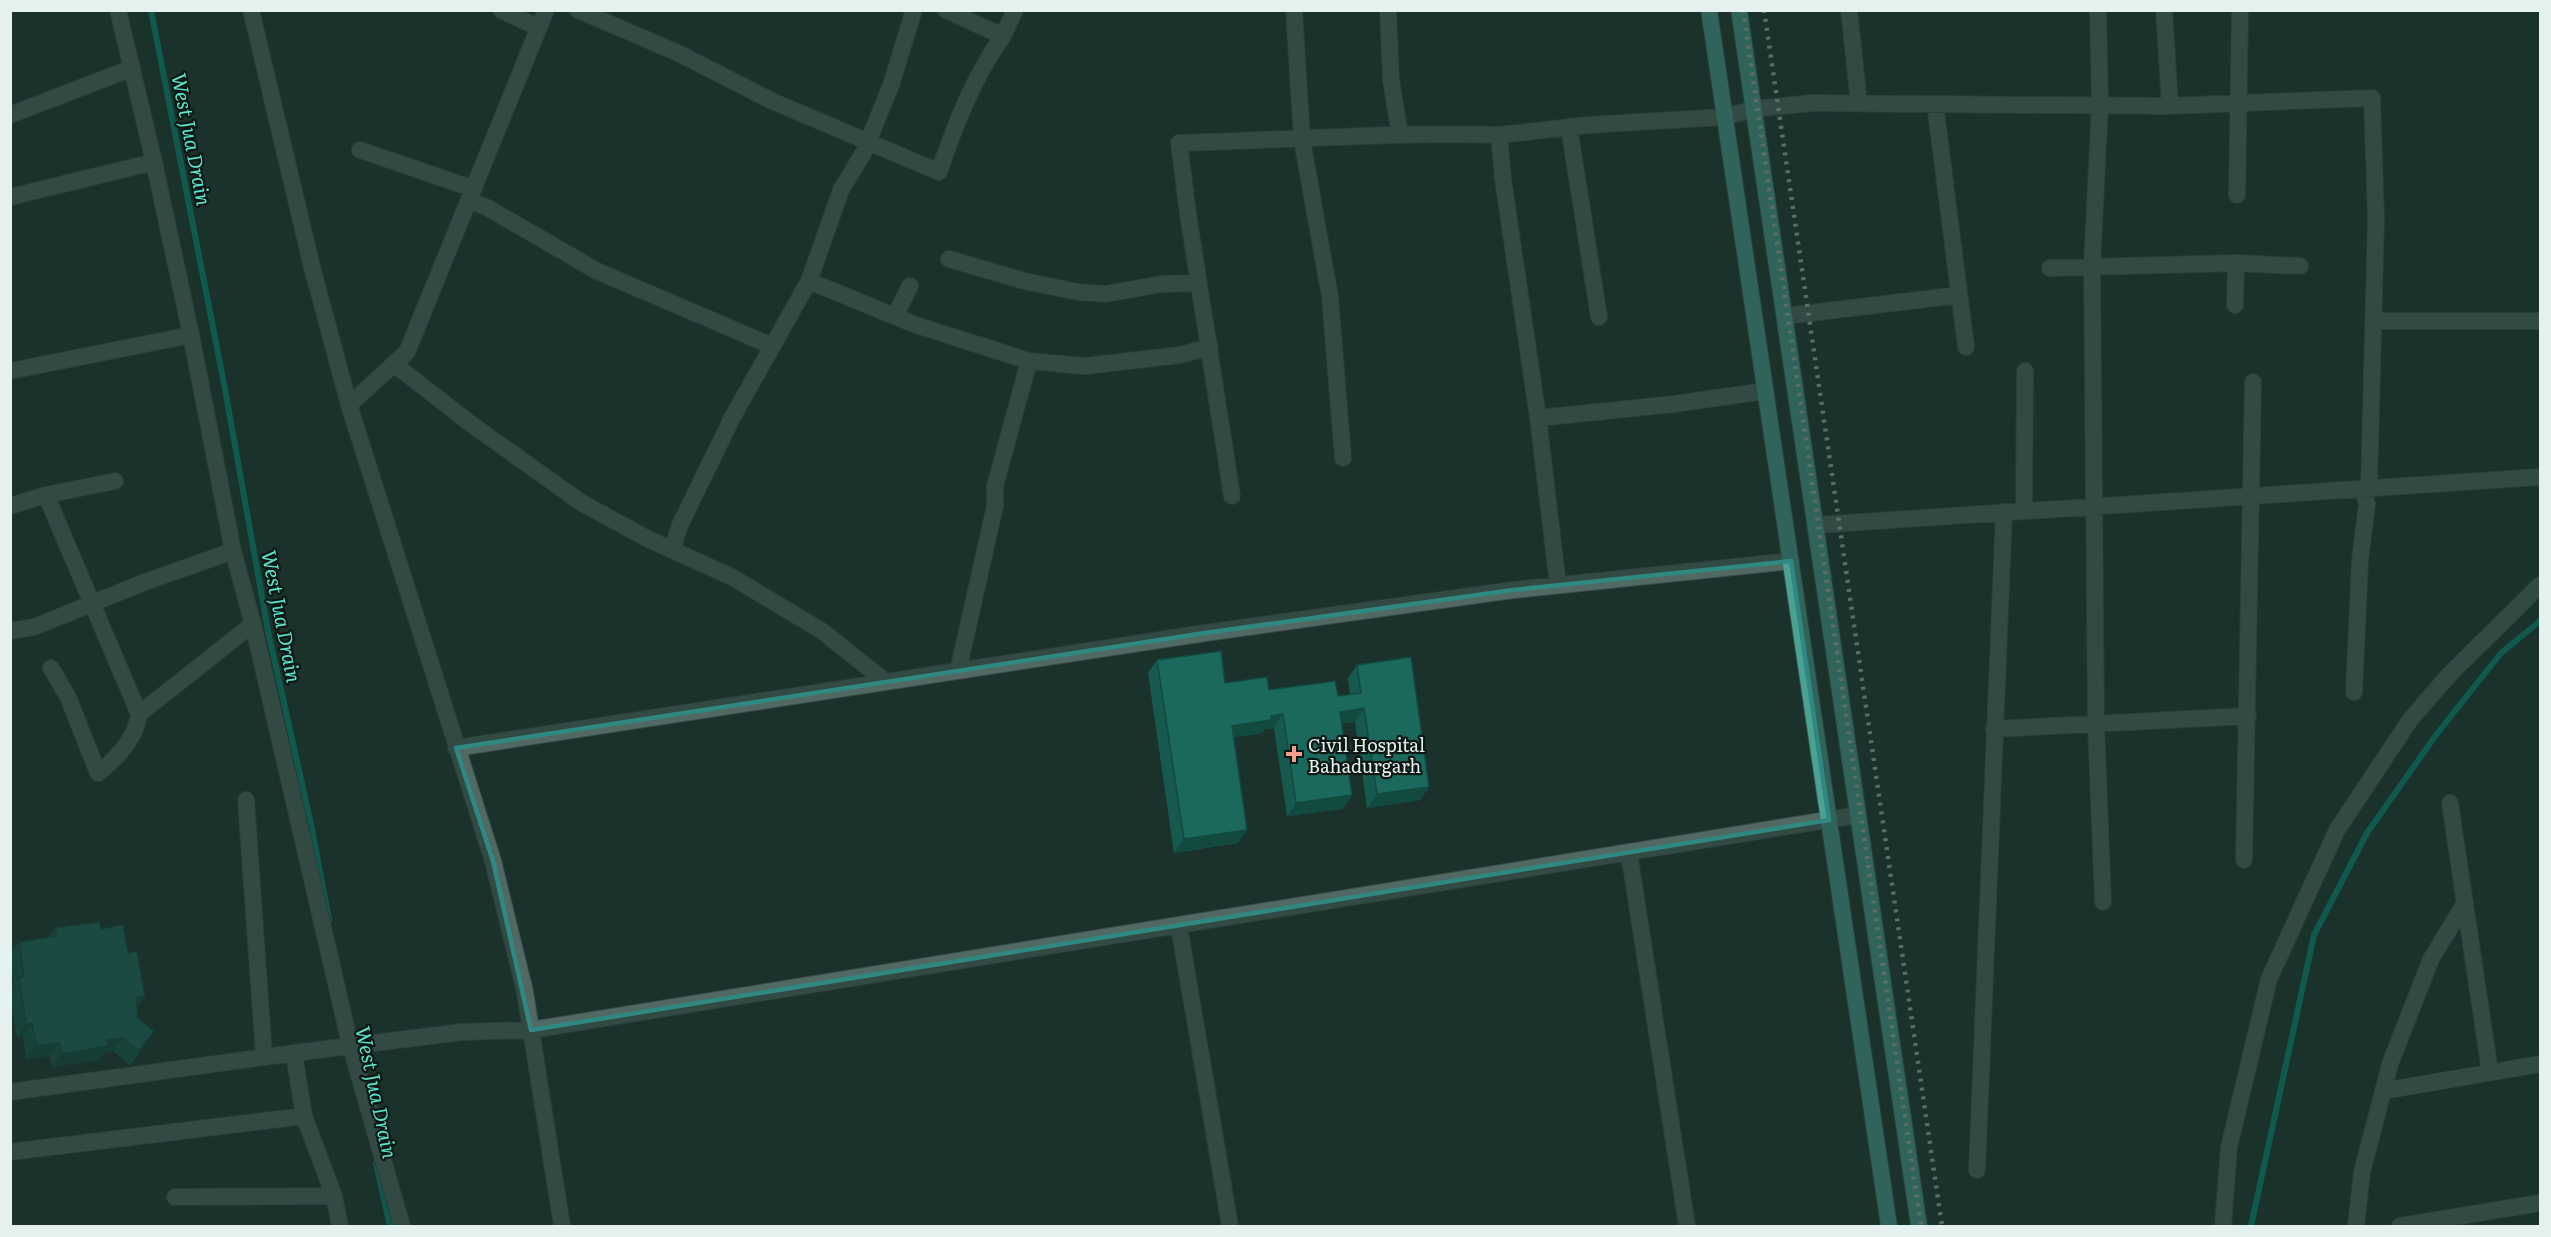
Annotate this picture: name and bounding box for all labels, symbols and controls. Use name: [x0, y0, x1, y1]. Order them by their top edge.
water label: West Jua Drain: [165, 70, 221, 208]
water label: West Jua Drain: [255, 547, 311, 685]
place label: Civil Hospital Bahadurgarh: [1308, 731, 1425, 779]
marker: Civil Hospital Bahadurgarh: [1285, 745, 1303, 763]
water label: West Jua Drain: [349, 1023, 407, 1161]

